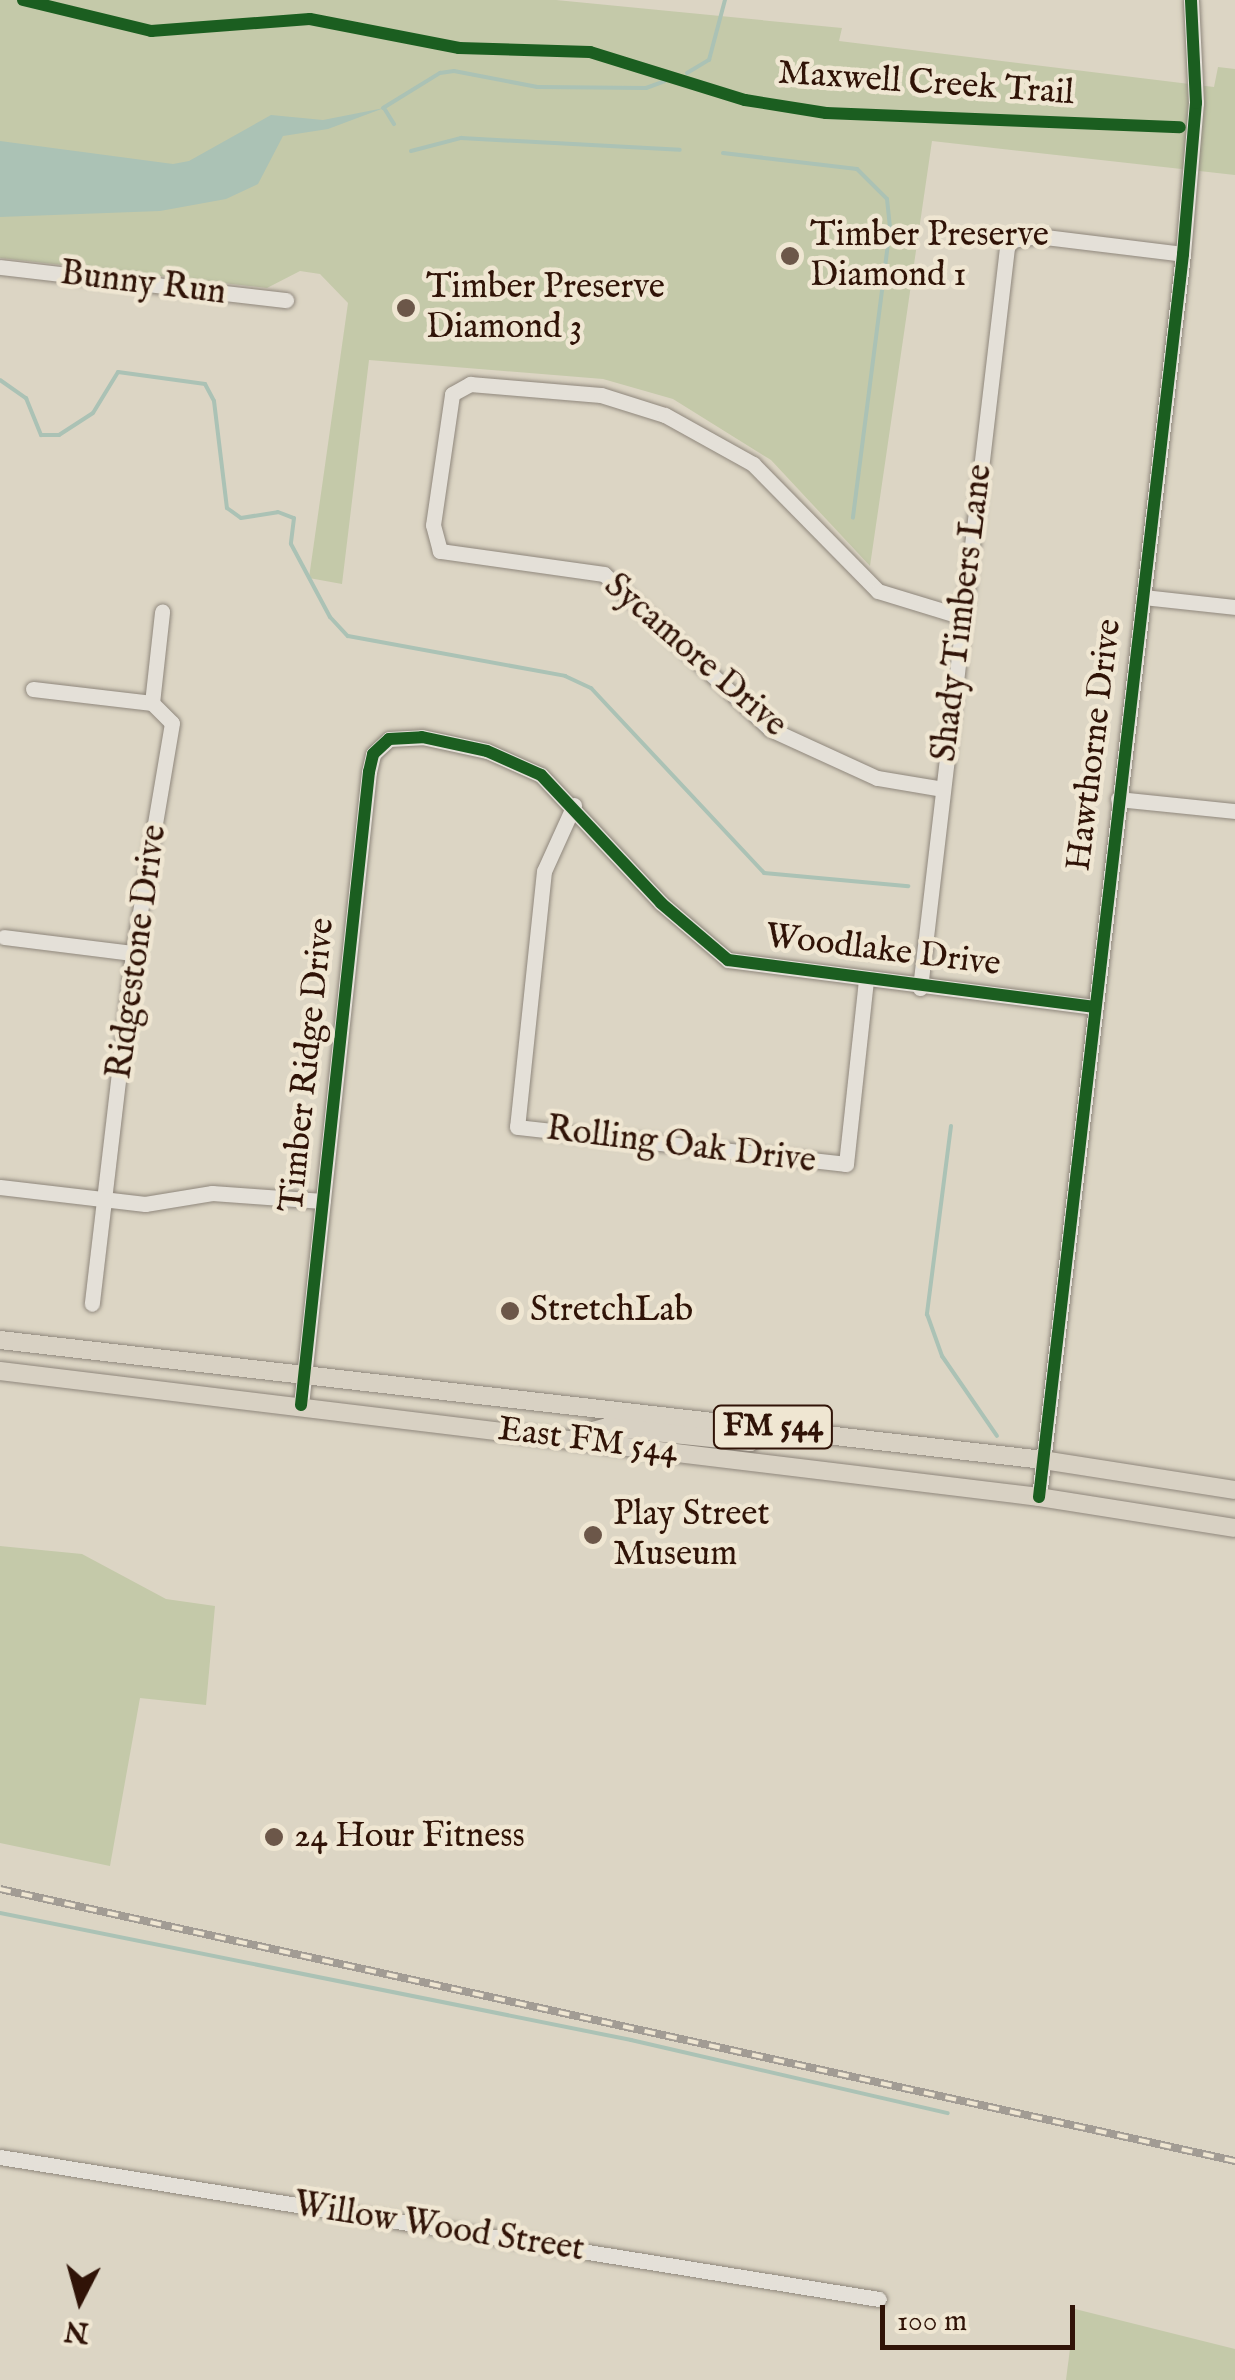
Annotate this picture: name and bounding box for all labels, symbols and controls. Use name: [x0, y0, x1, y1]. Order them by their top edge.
street label: Maxwell Creek Trail: [776, 53, 1076, 115]
place label: Timber Preserve Diamond 1: [810, 215, 1049, 297]
marker: Timber Preserve Diamond 1: [779, 245, 801, 267]
street label: Bunny Run: [58, 253, 228, 315]
place label: Timber Preserve Diamond 3: [426, 267, 665, 349]
marker: Timber Preserve Diamond 3: [395, 297, 417, 319]
street label: Shady Timbers Lane: [924, 462, 1002, 764]
street label: Sycamore Drive: [595, 565, 795, 747]
street label: Hawthorne Drive: [1059, 617, 1131, 873]
street label: Ridgestone Drive: [99, 822, 177, 1082]
street label: Timber Ridge Drive: [272, 916, 344, 1214]
street label: Woodlake Drive: [763, 916, 1003, 986]
street label: Rolling Oak Drive: [544, 1109, 818, 1183]
place label: StretchLab: [530, 1290, 693, 1332]
marker: StretchLab: [499, 1300, 521, 1322]
road number: FM 544: [710, 1400, 836, 1454]
street label: East FM 544: [496, 1409, 680, 1473]
place label: Play Street Museum: [613, 1494, 769, 1576]
marker: Play Street Museum: [582, 1524, 604, 1546]
place label: 24 Hour Fitness: [294, 1816, 525, 1858]
marker: 24 Hour Fitness: [263, 1826, 285, 1848]
street label: Willow Wood Street: [291, 2184, 587, 2272]
north arrow: [30, 2250, 130, 2350]
scale bar: [885, 2285, 1080, 2347]
text: 100 m: [897, 2303, 967, 2341]
text: N: [63, 2312, 91, 2349]

